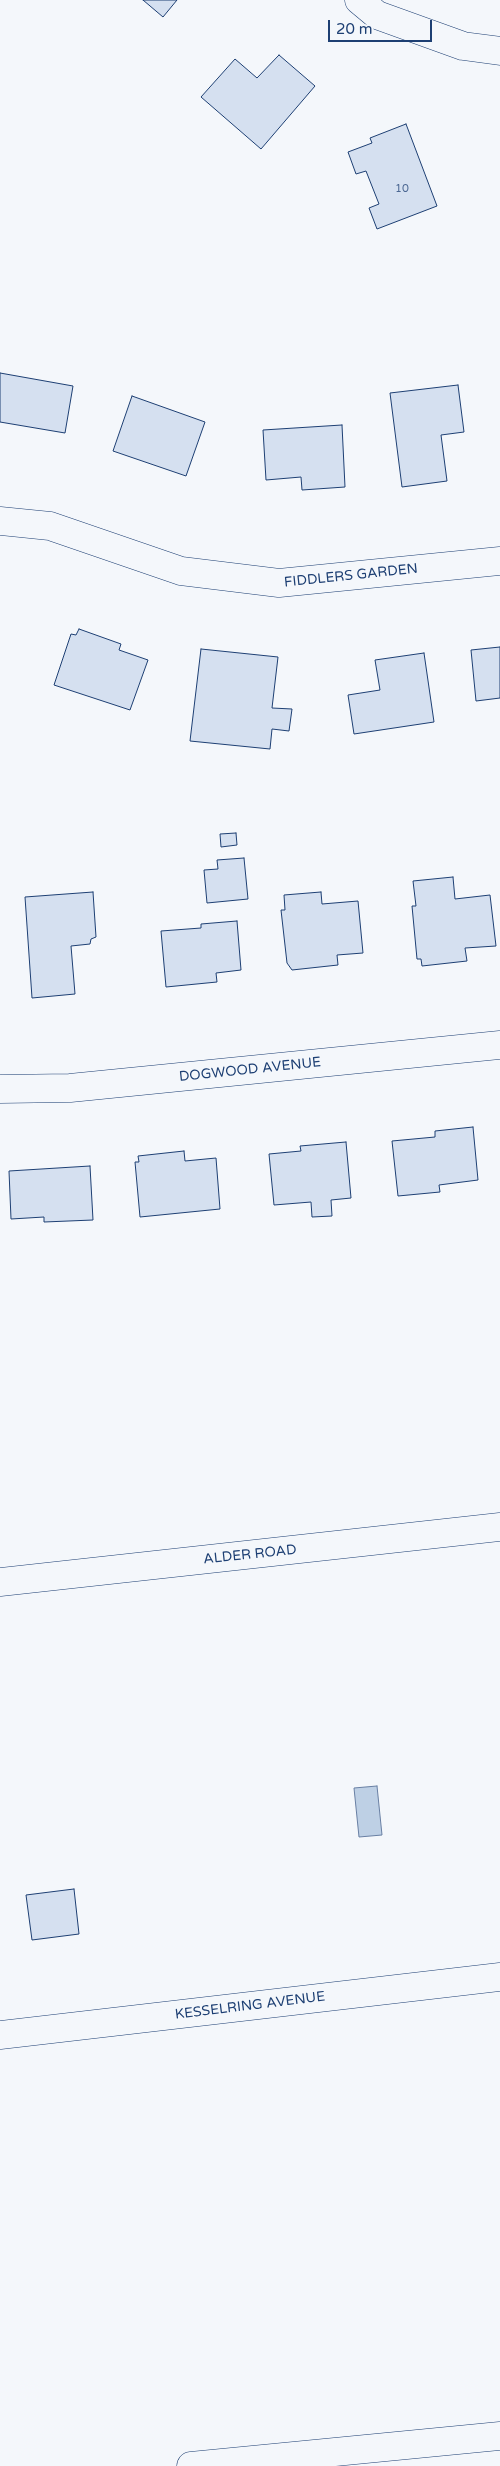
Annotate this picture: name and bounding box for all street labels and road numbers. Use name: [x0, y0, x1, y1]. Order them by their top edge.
street label: FIDDLERS GARDEN: [283, 561, 419, 591]
street label: DOGWOOD AVENUE: [178, 1054, 322, 1086]
street label: ALDER ROAD: [203, 1542, 297, 1568]
street label: KESSELRING AVENUE: [174, 1988, 326, 2024]

